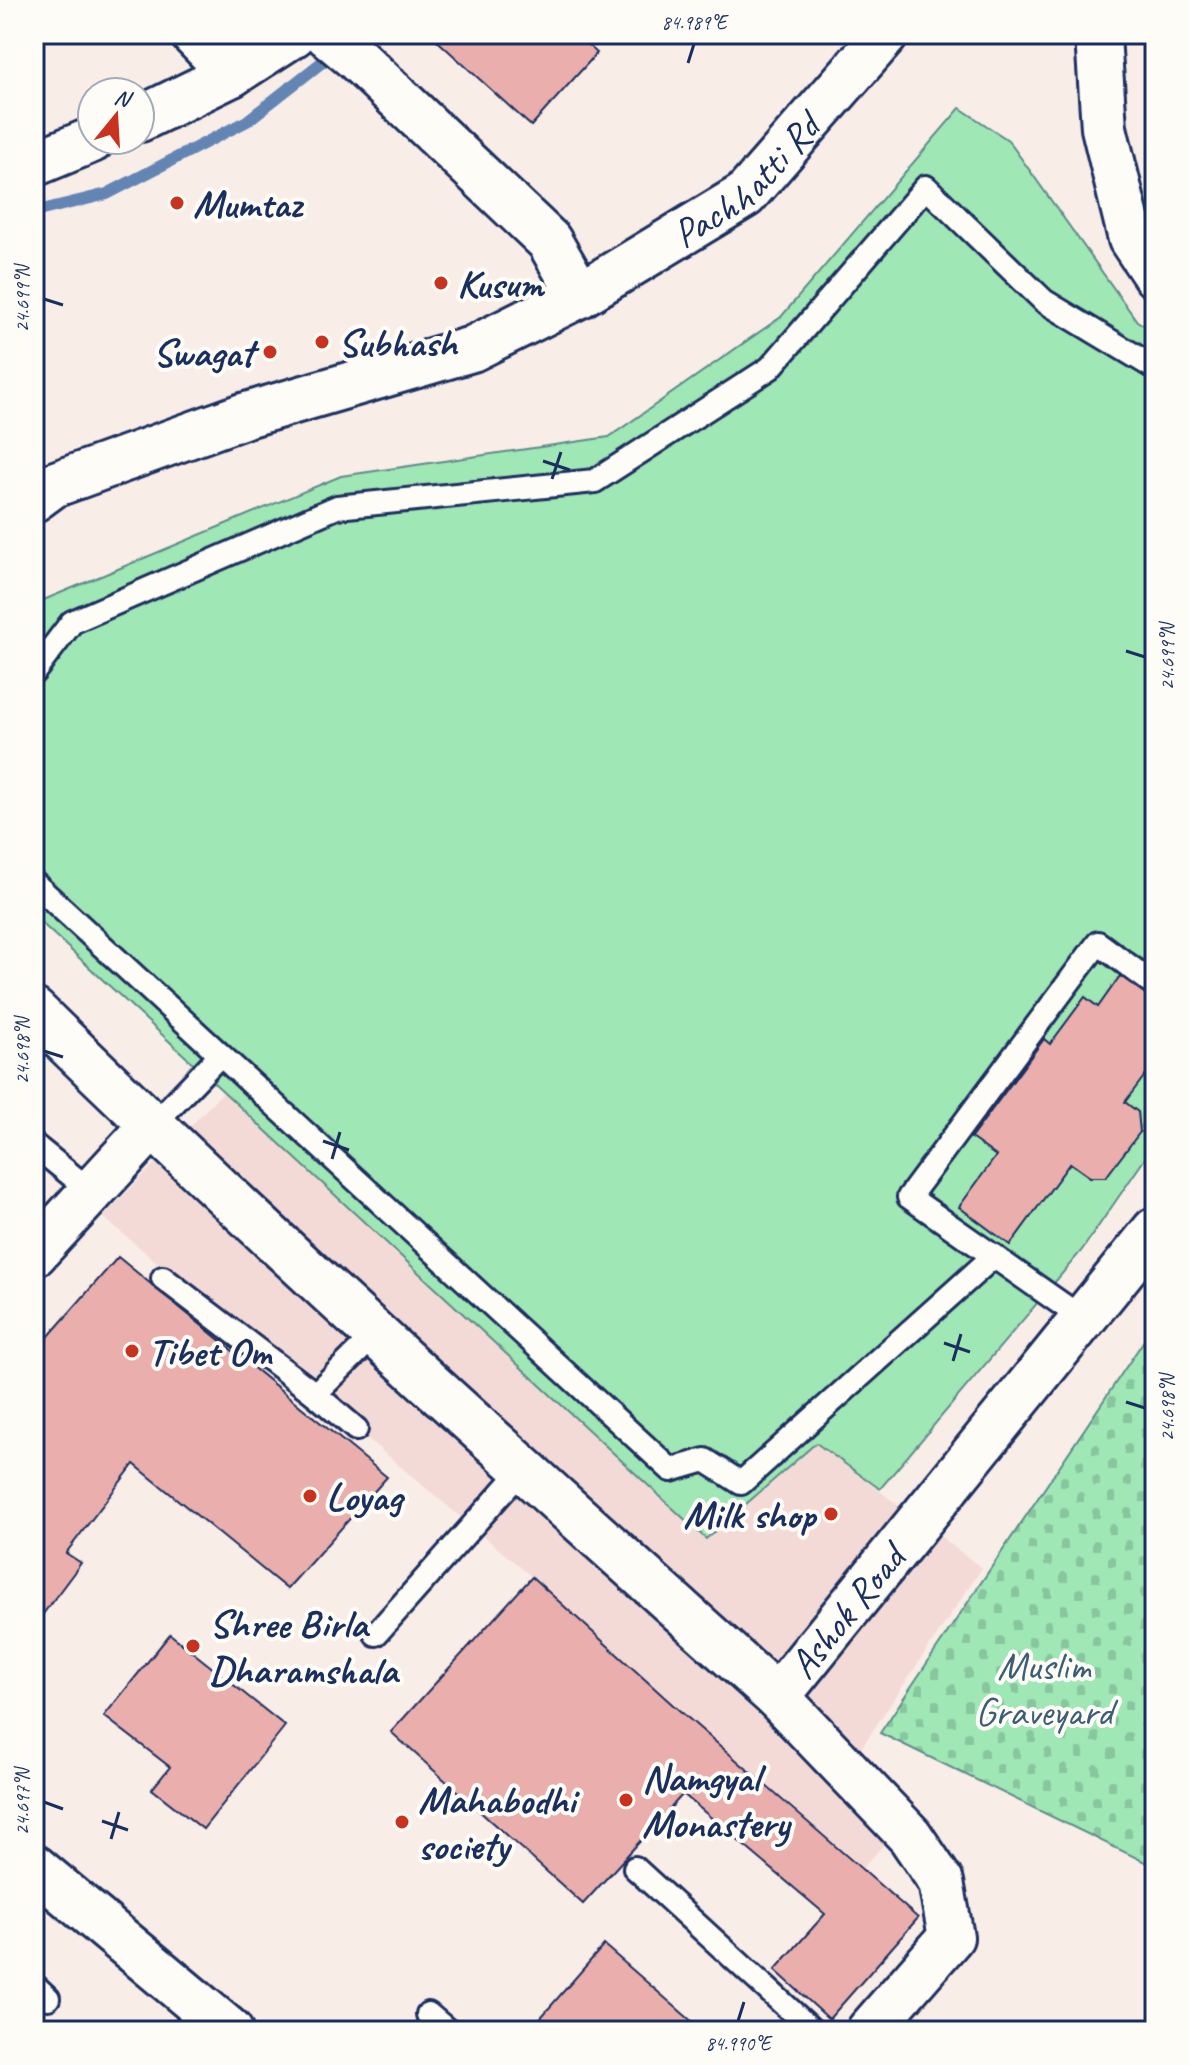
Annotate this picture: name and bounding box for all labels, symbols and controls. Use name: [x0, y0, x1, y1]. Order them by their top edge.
text: 84.989°E: [661, 10, 729, 35]
north arrow: [76, 76, 156, 156]
text: N: [111, 83, 136, 114]
street label: Pachhatti Rd: [663, 99, 834, 259]
place label: Mumtaz: [193, 179, 305, 229]
marker: Mumtaz: [168, 194, 186, 212]
place label: Kusum: [457, 259, 546, 309]
text: 24.699°N: [10, 263, 35, 332]
marker: Kusum: [432, 274, 450, 292]
place label: Subhash: [338, 318, 459, 368]
place label: Swagat: [153, 328, 260, 378]
marker: Subhash: [313, 333, 331, 351]
marker: Swagat: [261, 343, 279, 361]
text: 24.699°N: [1155, 621, 1180, 690]
text: 24.698°N: [10, 1015, 35, 1084]
place label: Tibet Om: [148, 1327, 273, 1377]
marker: Tibet Om: [123, 1342, 141, 1360]
text: 24.698°N: [1155, 1372, 1180, 1441]
place label: Loyag: [326, 1472, 405, 1522]
marker: Loyag: [301, 1487, 319, 1505]
place label: Milk shop: [683, 1490, 818, 1540]
marker: Milk shop: [822, 1505, 840, 1523]
street label: Ashok Road: [778, 1530, 920, 1688]
place label: Shree Birla Dharamshala: [209, 1599, 401, 1695]
marker: Shree Birla Dharamshala: [184, 1637, 202, 1655]
park label: Muslim Graveyard: [975, 1641, 1119, 1737]
place label: Namgyal Monastery: [642, 1753, 792, 1849]
text: 24.697°N: [10, 1766, 35, 1835]
place label: Mahabodhi society: [418, 1775, 581, 1871]
marker: Namgyal Monastery: [617, 1791, 635, 1809]
marker: Mahabodhi society: [393, 1813, 411, 1831]
text: 84.990°E: [705, 2031, 773, 2056]

